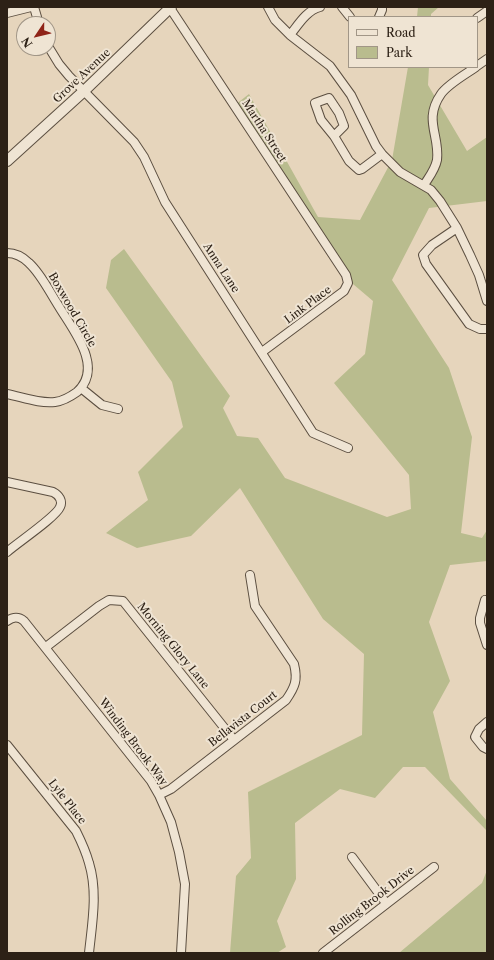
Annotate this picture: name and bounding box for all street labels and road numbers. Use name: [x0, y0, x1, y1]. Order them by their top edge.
street label: Grove Avenue: [51, 46, 113, 106]
street label: Martha Street: [239, 97, 289, 165]
street label: Anna Lane: [200, 241, 242, 295]
street label: Boxwood Circle: [45, 270, 99, 350]
street label: Link Place: [282, 283, 334, 327]
street label: Morning Glory Lane: [134, 600, 212, 692]
street label: Bellavista Court: [206, 688, 280, 750]
street label: Winding Brook Way: [96, 696, 170, 788]
street label: Lyle Place: [45, 777, 89, 827]
street label: Rolling Brook Drive: [327, 864, 417, 938]

